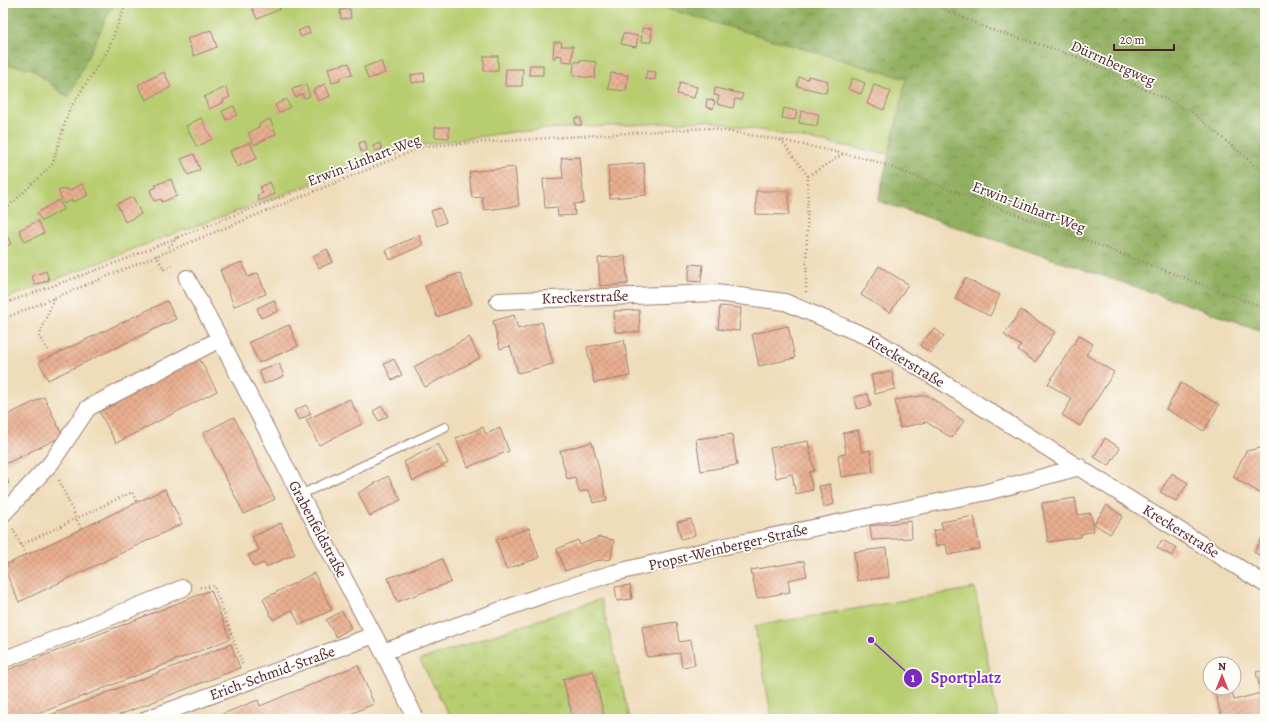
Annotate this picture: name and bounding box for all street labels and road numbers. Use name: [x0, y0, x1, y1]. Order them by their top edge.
street label: Dürrnbergweg: [1068, 35, 1159, 91]
street label: Erwin-Linhart-Weg: [304, 129, 424, 191]
street label: Erwin-Linhart-Weg: [969, 176, 1089, 238]
street label: Kreckerstraße: [541, 285, 629, 309]
street label: Kreckerstraße: [864, 330, 949, 392]
street label: Grabenfeldstraße: [284, 477, 352, 581]
street label: Kreckerstraße: [1139, 500, 1223, 563]
street label: Propst-Weinberger-Straße: [646, 519, 810, 575]
street label: Erich-Schmid-Straße: [207, 641, 338, 705]

